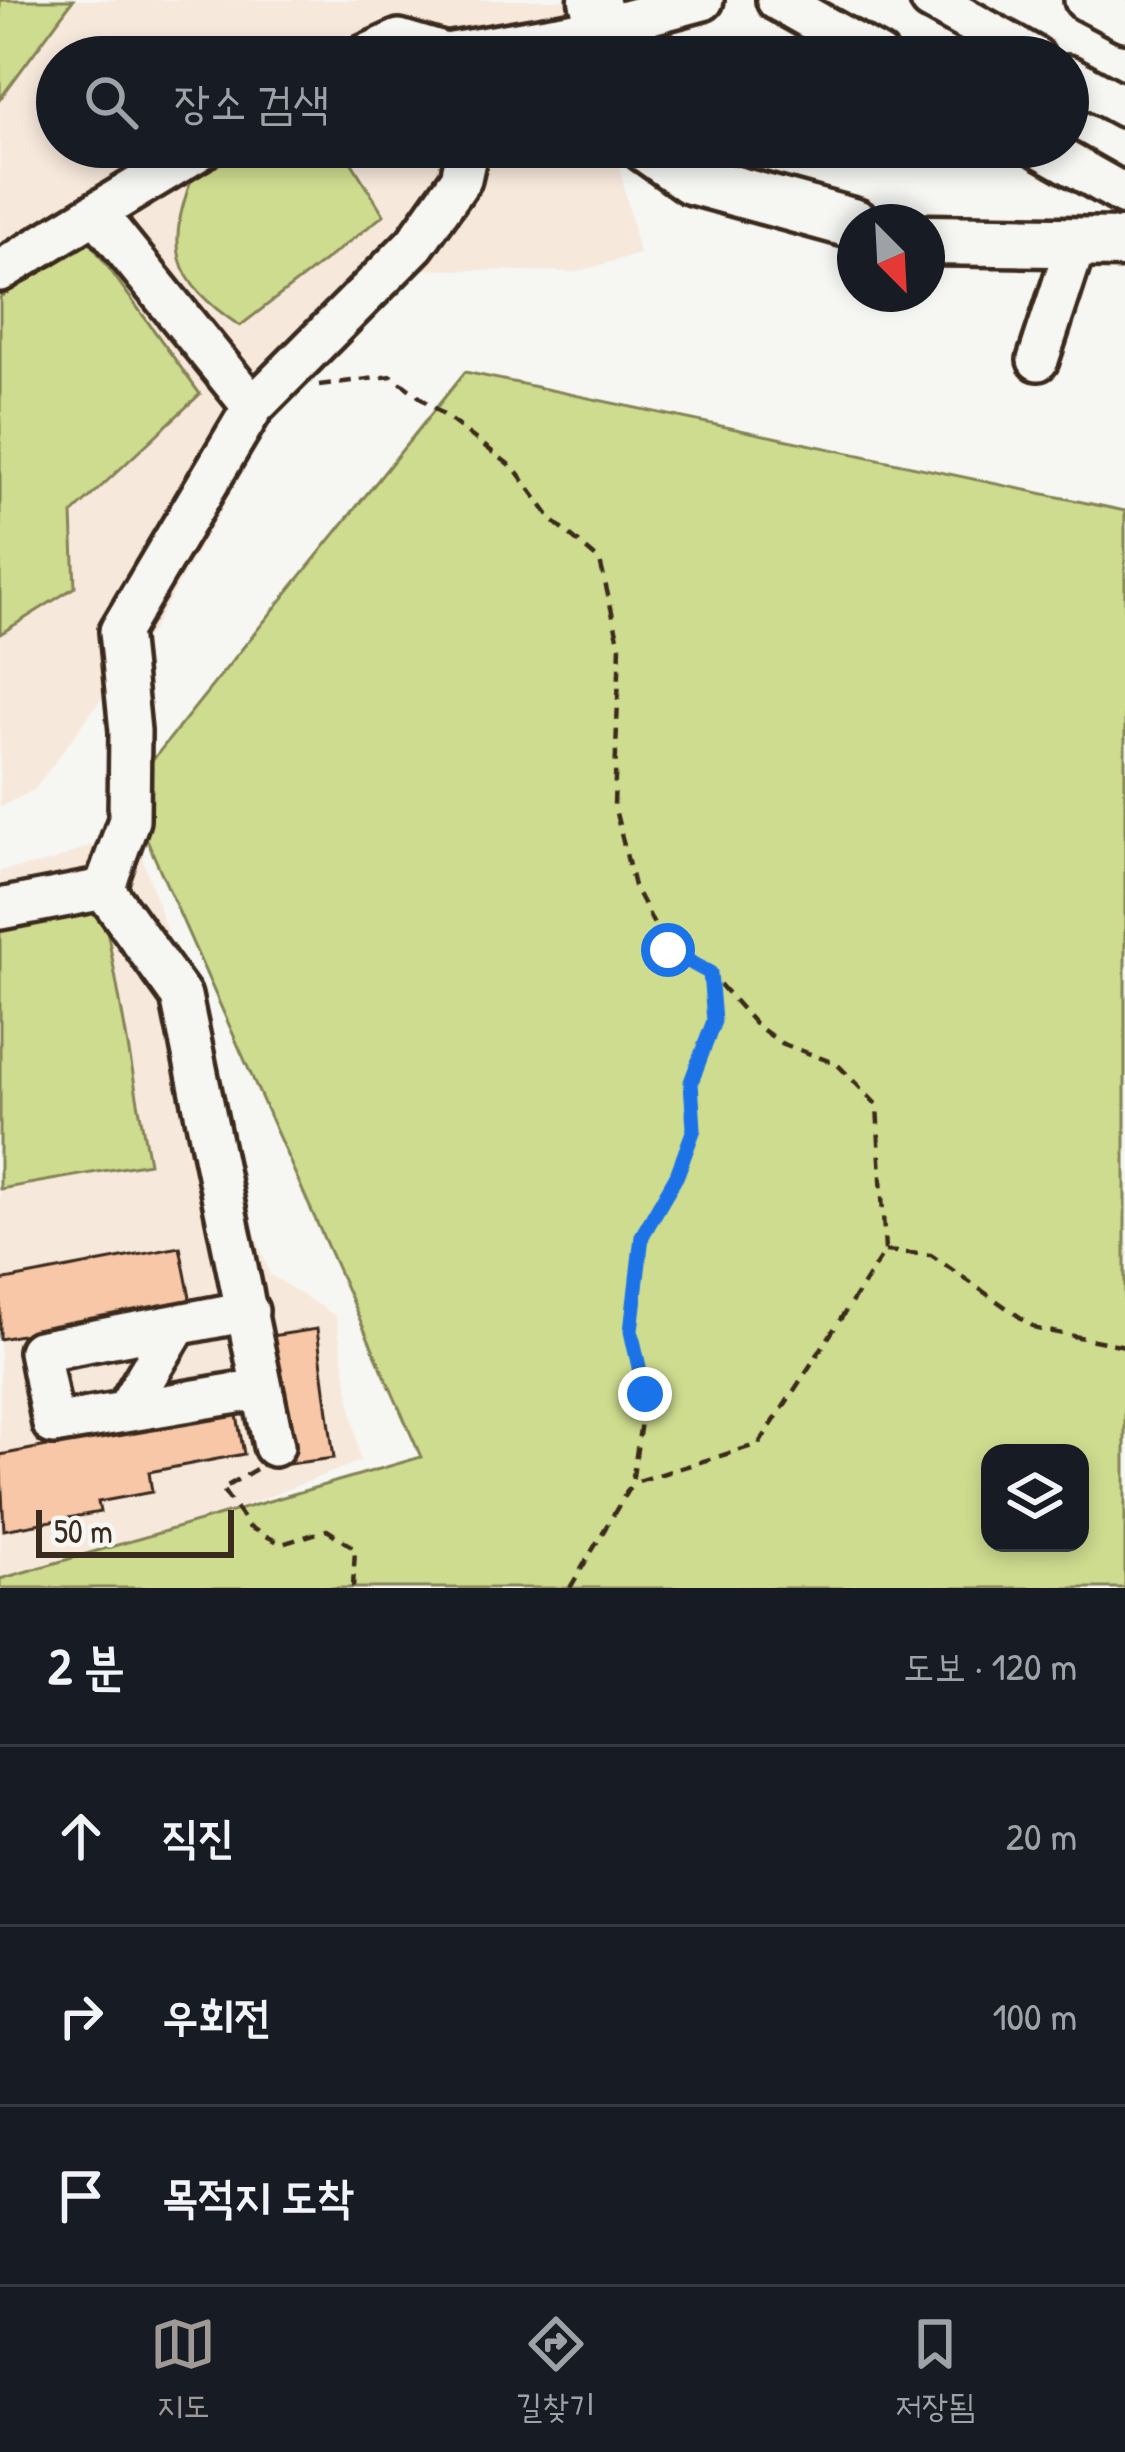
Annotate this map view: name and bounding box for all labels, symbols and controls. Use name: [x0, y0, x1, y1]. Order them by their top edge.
search box: [36, 36, 1089, 168]
icon: search: [78, 69, 144, 135]
text: 장소 검색: [174, 71, 329, 132]
north arrow: [837, 204, 945, 312]
route start: [641, 923, 695, 977]
route end: [618, 1367, 672, 1421]
map controls: [981, 1444, 1089, 1552]
button: layers: [981, 1444, 1089, 1552]
scale bar: [36, 1504, 234, 1557]
text: 50 m: [54, 1509, 113, 1553]
text: 2 분: [48, 1631, 125, 1700]
text: 도보 · 120 m: [903, 1639, 1077, 1692]
icon: ahead: [48, 1803, 114, 1869]
text: 직진: [162, 1805, 234, 1866]
text: 20 m: [1006, 1809, 1077, 1862]
icon: right: [48, 1983, 114, 2049]
text: 우회전: [162, 1985, 271, 2046]
text: 100 m: [992, 1989, 1077, 2042]
icon: arrive: [48, 2163, 114, 2229]
text: 목적지 도착: [162, 2165, 353, 2226]
tab: 지도: [150, 2311, 216, 2428]
tab: 길찾기: [516, 2311, 595, 2428]
tab: 저장됨: [895, 2311, 975, 2428]

